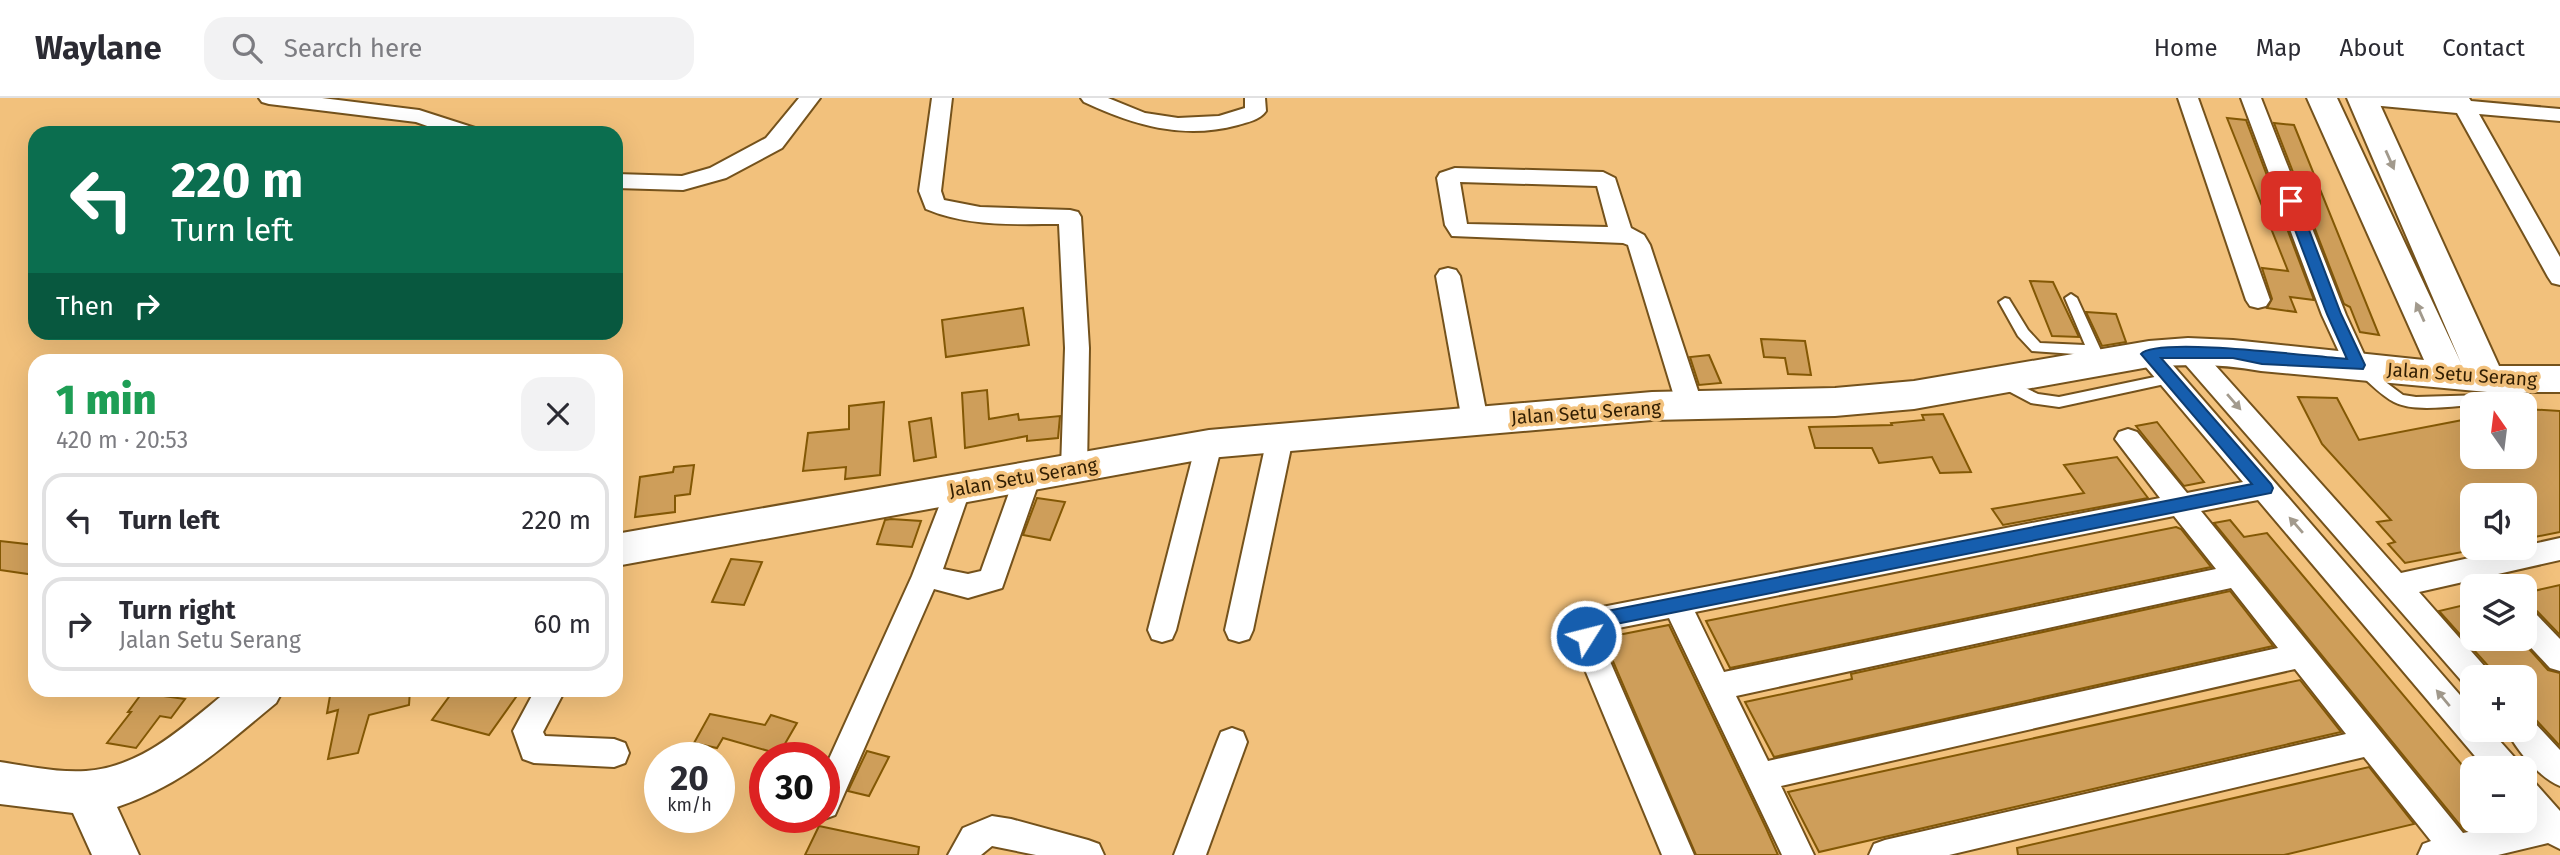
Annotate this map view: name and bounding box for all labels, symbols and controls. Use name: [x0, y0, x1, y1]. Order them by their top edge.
search box: [204, 17, 694, 80]
text: Waylane: [35, 28, 162, 68]
icon: search: [228, 29, 266, 67]
text: Search here: [284, 33, 423, 64]
text: Home: [2154, 34, 2218, 62]
text: Map: [2256, 34, 2302, 62]
text: About: [2340, 34, 2404, 62]
text: Contact: [2442, 34, 2525, 62]
one-way arrow: [2385, 150, 2396, 171]
text: 220 m: [171, 151, 303, 210]
icon: left: [56, 154, 147, 245]
pin: [2261, 171, 2321, 231]
icon: arrive: [2272, 182, 2310, 220]
text: Turn left: [171, 211, 293, 249]
icon: right: [128, 287, 166, 325]
text: Then: [56, 291, 114, 322]
one-way arrow: [2414, 302, 2425, 323]
street label: Jalan Setu Serang: [2386, 358, 2538, 391]
text: 1 min: [56, 375, 157, 425]
button: close: [521, 377, 595, 451]
north arrow: [2460, 392, 2538, 469]
map controls: [2460, 392, 2537, 833]
one-way arrow: [2226, 394, 2241, 411]
street label: Jalan Setu Serang: [1510, 396, 1662, 429]
text: 420 m · 20:53: [56, 426, 188, 454]
street label: Jalan Setu Serang: [947, 453, 1099, 502]
button: sound: [2460, 483, 2537, 560]
icon: left: [60, 501, 98, 539]
text: Turn left: [119, 505, 220, 536]
text: 220 m: [522, 505, 591, 536]
one-way arrow: [2289, 516, 2304, 533]
button: layers: [2460, 574, 2537, 651]
text: Turn right: [119, 595, 236, 626]
position arrow: [1549, 599, 1623, 673]
icon: right: [60, 605, 98, 643]
text: 60 m: [533, 609, 591, 640]
text: Jalan Setu Serang: [119, 626, 301, 654]
button: +: [2460, 665, 2537, 742]
one-way arrow: [2436, 689, 2451, 706]
speed limit sign: 30: [749, 742, 840, 833]
button: −: [2460, 756, 2537, 833]
text: 20: [670, 757, 709, 799]
text: km/h: [667, 794, 712, 816]

